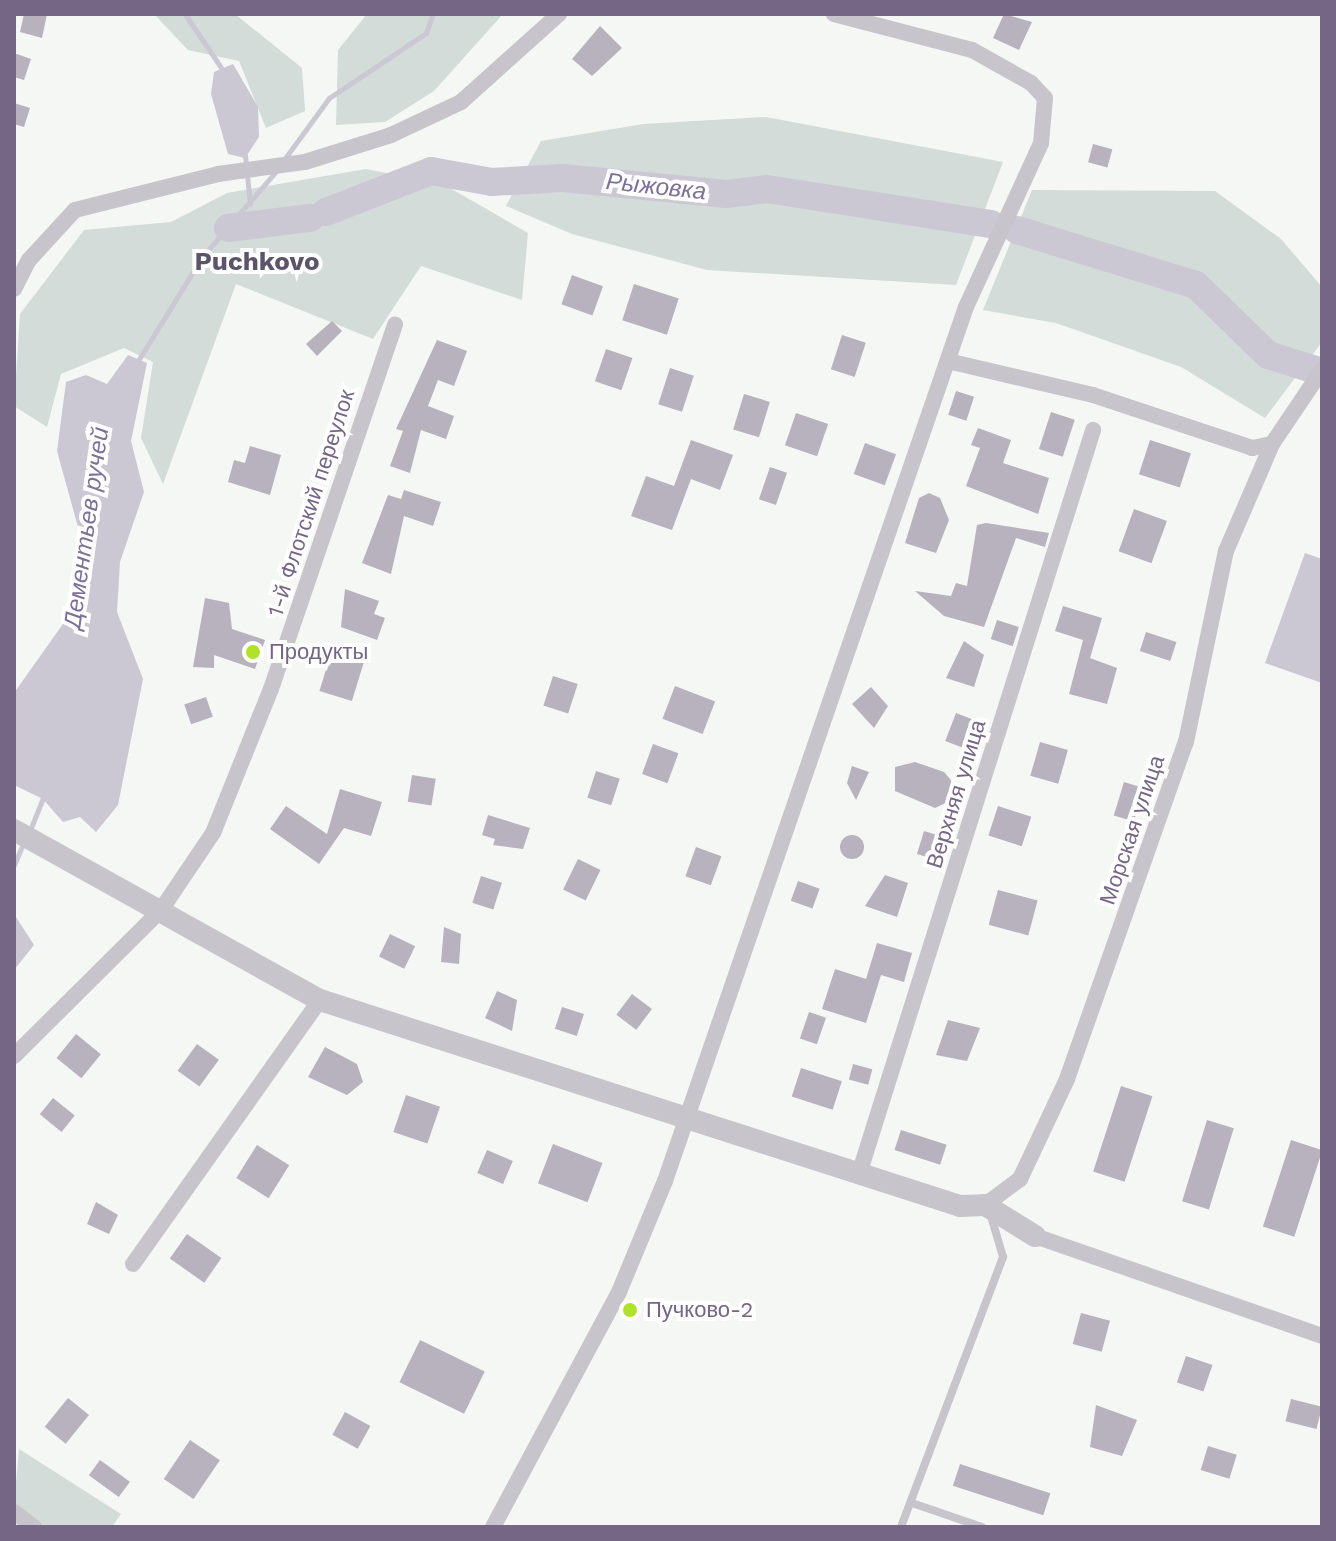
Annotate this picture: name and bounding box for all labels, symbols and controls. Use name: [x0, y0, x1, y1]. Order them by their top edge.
water label: Рыжовка: [604, 167, 708, 207]
district label: Puchkovo: [194, 246, 320, 278]
street label: 1-й Флотский переулок: [262, 386, 360, 620]
water label: Дементьев ручей: [59, 425, 115, 631]
place label: Продукты: [269, 639, 368, 665]
marker: Продукты: [244, 643, 262, 661]
street label: Верхняя улица: [921, 717, 991, 871]
street label: Морская улица: [1094, 752, 1170, 908]
place label: Пучково-2: [646, 1297, 753, 1323]
marker: Пучково-2: [621, 1301, 639, 1319]

